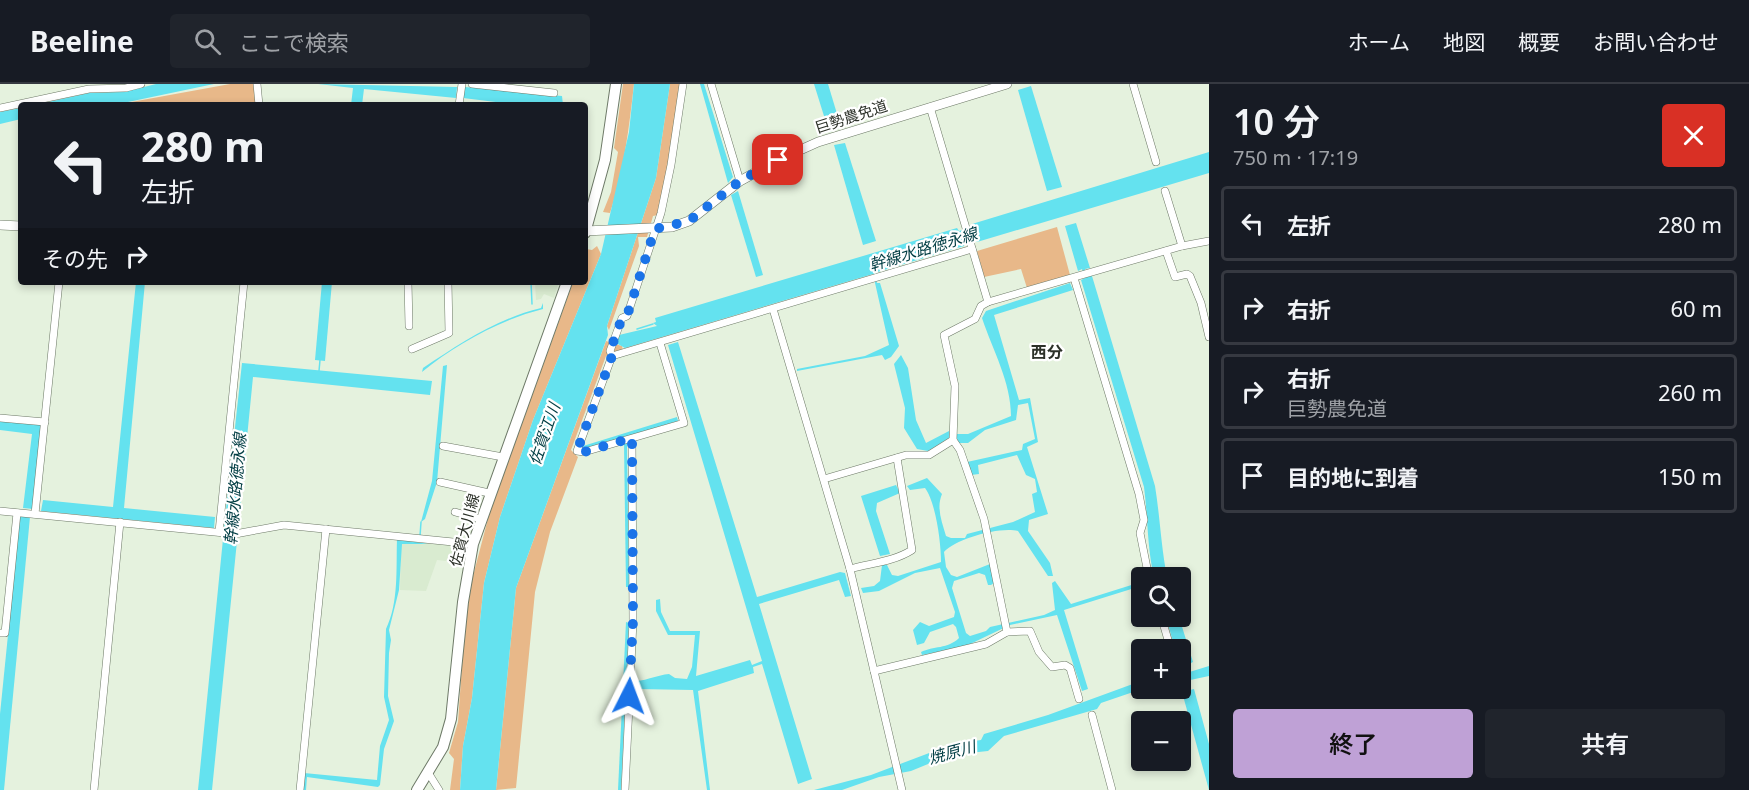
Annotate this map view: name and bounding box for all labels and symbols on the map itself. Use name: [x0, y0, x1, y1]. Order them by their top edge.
street label: 巨勢農免道: [812, 95, 890, 137]
pin: [752, 134, 803, 185]
water label: 幹線水路徳永線: [866, 222, 982, 276]
district label: 西分: [1031, 341, 1063, 363]
water label: 佐賀江川: [523, 398, 565, 468]
water label: 幹線水路徳永線: [219, 430, 251, 546]
street label: 佐賀大川線: [445, 491, 483, 569]
position arrow: [597, 664, 661, 728]
water label: 焼原川: [926, 735, 980, 769]

